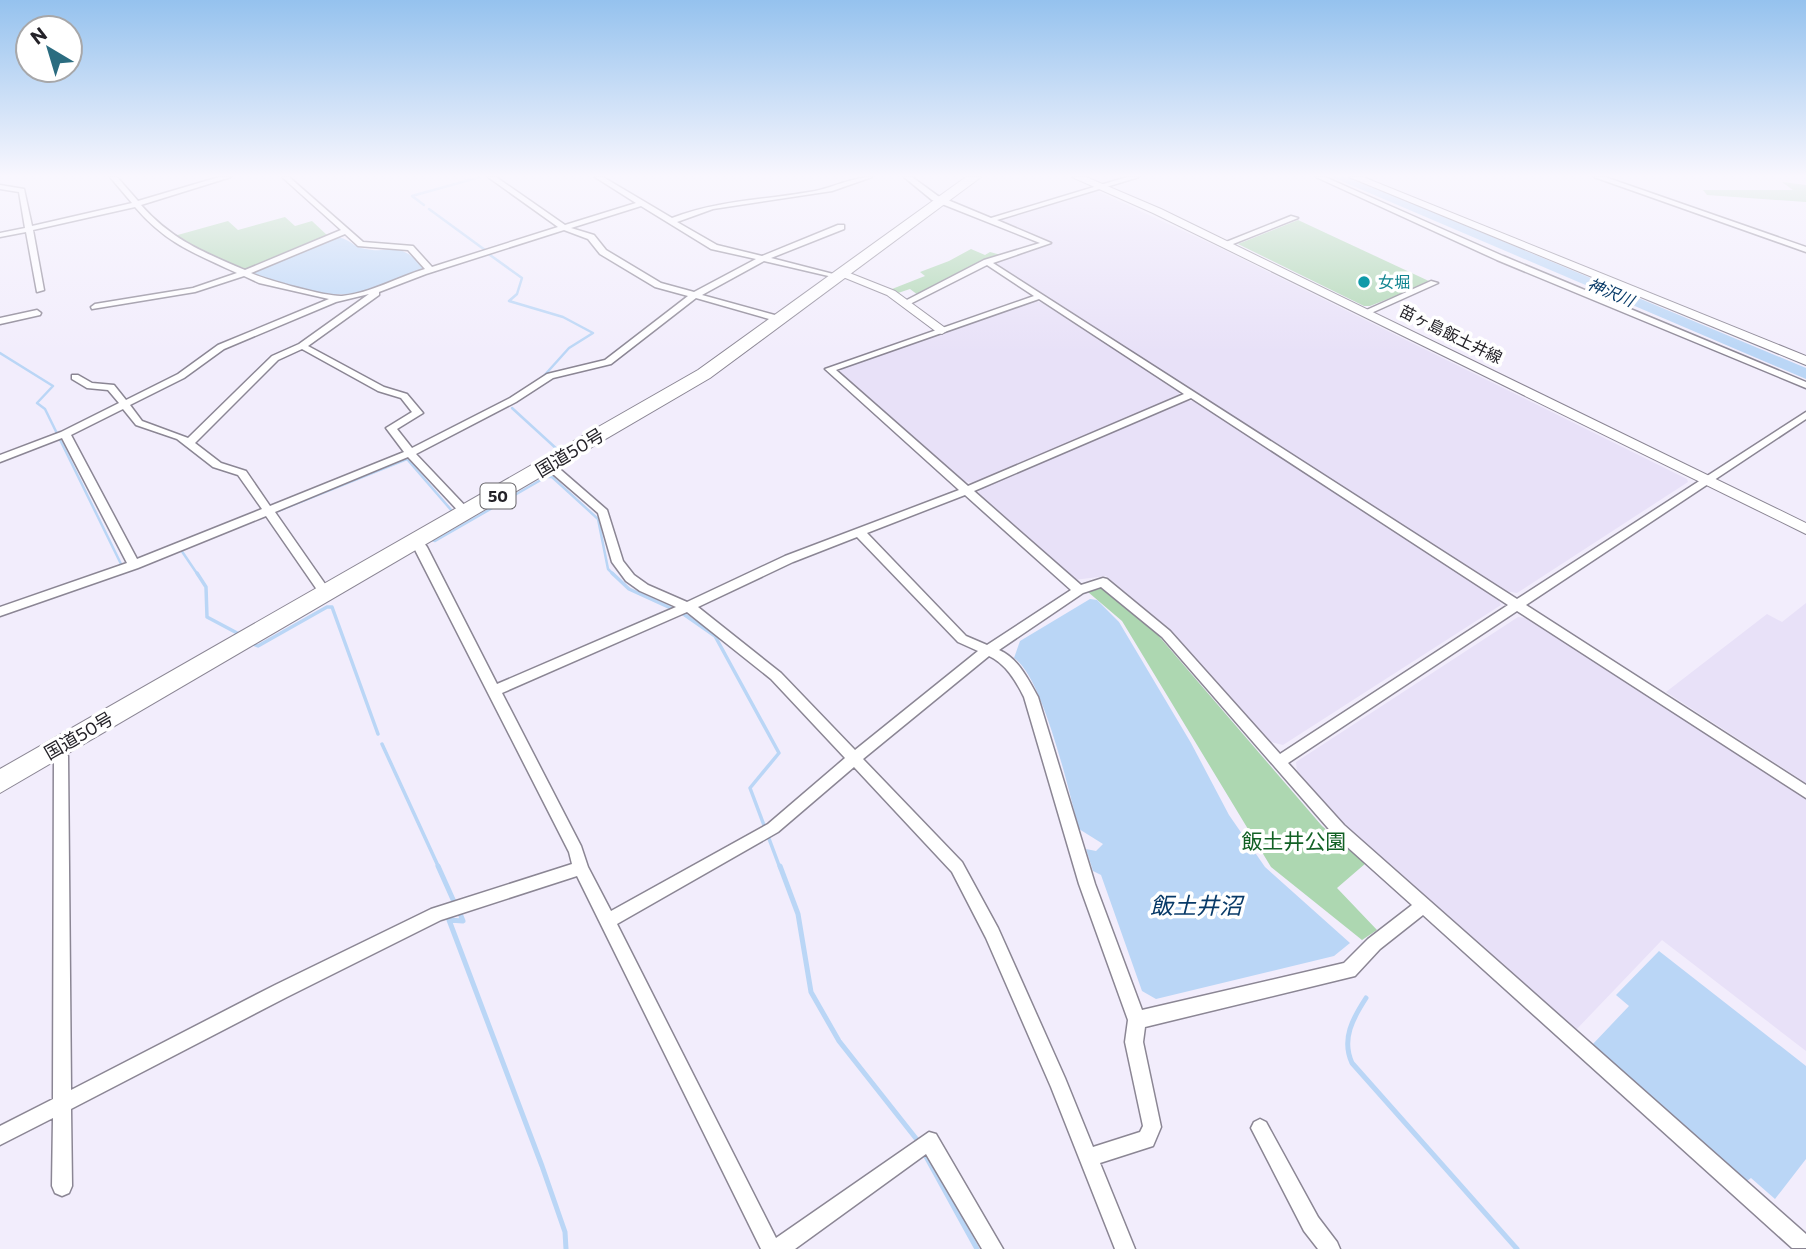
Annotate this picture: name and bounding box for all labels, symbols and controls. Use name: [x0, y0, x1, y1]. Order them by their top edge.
north arrow: [14, 14, 84, 84]
text: N: [26, 22, 51, 49]
place label: 女堀: [1378, 272, 1410, 291]
water label: 神沢川: [1585, 273, 1639, 310]
marker: 女堀: [1356, 274, 1372, 290]
street label: 苗ヶ島飯土井線: [1397, 300, 1506, 367]
street label: 国道50号: [531, 423, 608, 481]
road number: 50: [480, 484, 516, 509]
street label: 国道50号: [40, 707, 117, 764]
park label: 飯土井公園: [1242, 828, 1347, 853]
water label: 飯土井沼: [1150, 891, 1245, 919]

